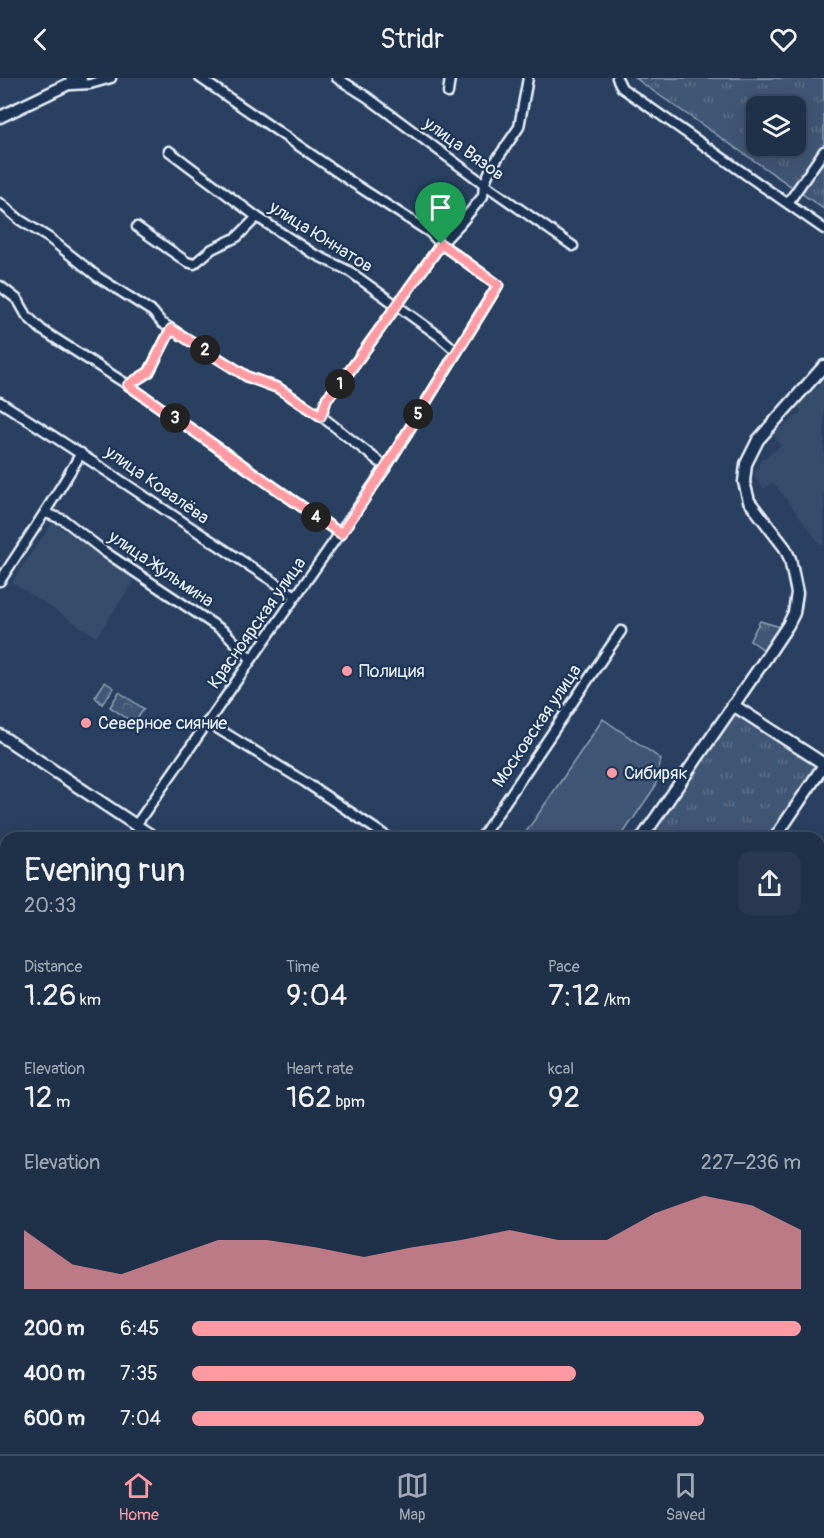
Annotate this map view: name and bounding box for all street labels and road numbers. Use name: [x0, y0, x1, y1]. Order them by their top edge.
street label: улица Вязов: [418, 111, 509, 186]
street label: улица Юннатов: [264, 195, 377, 278]
street label: улица Ковалёва: [99, 440, 214, 530]
street label: улица Жульмина: [103, 525, 218, 613]
street label: Красноярская улица: [203, 553, 311, 693]
street label: Московская улица: [487, 660, 587, 792]

